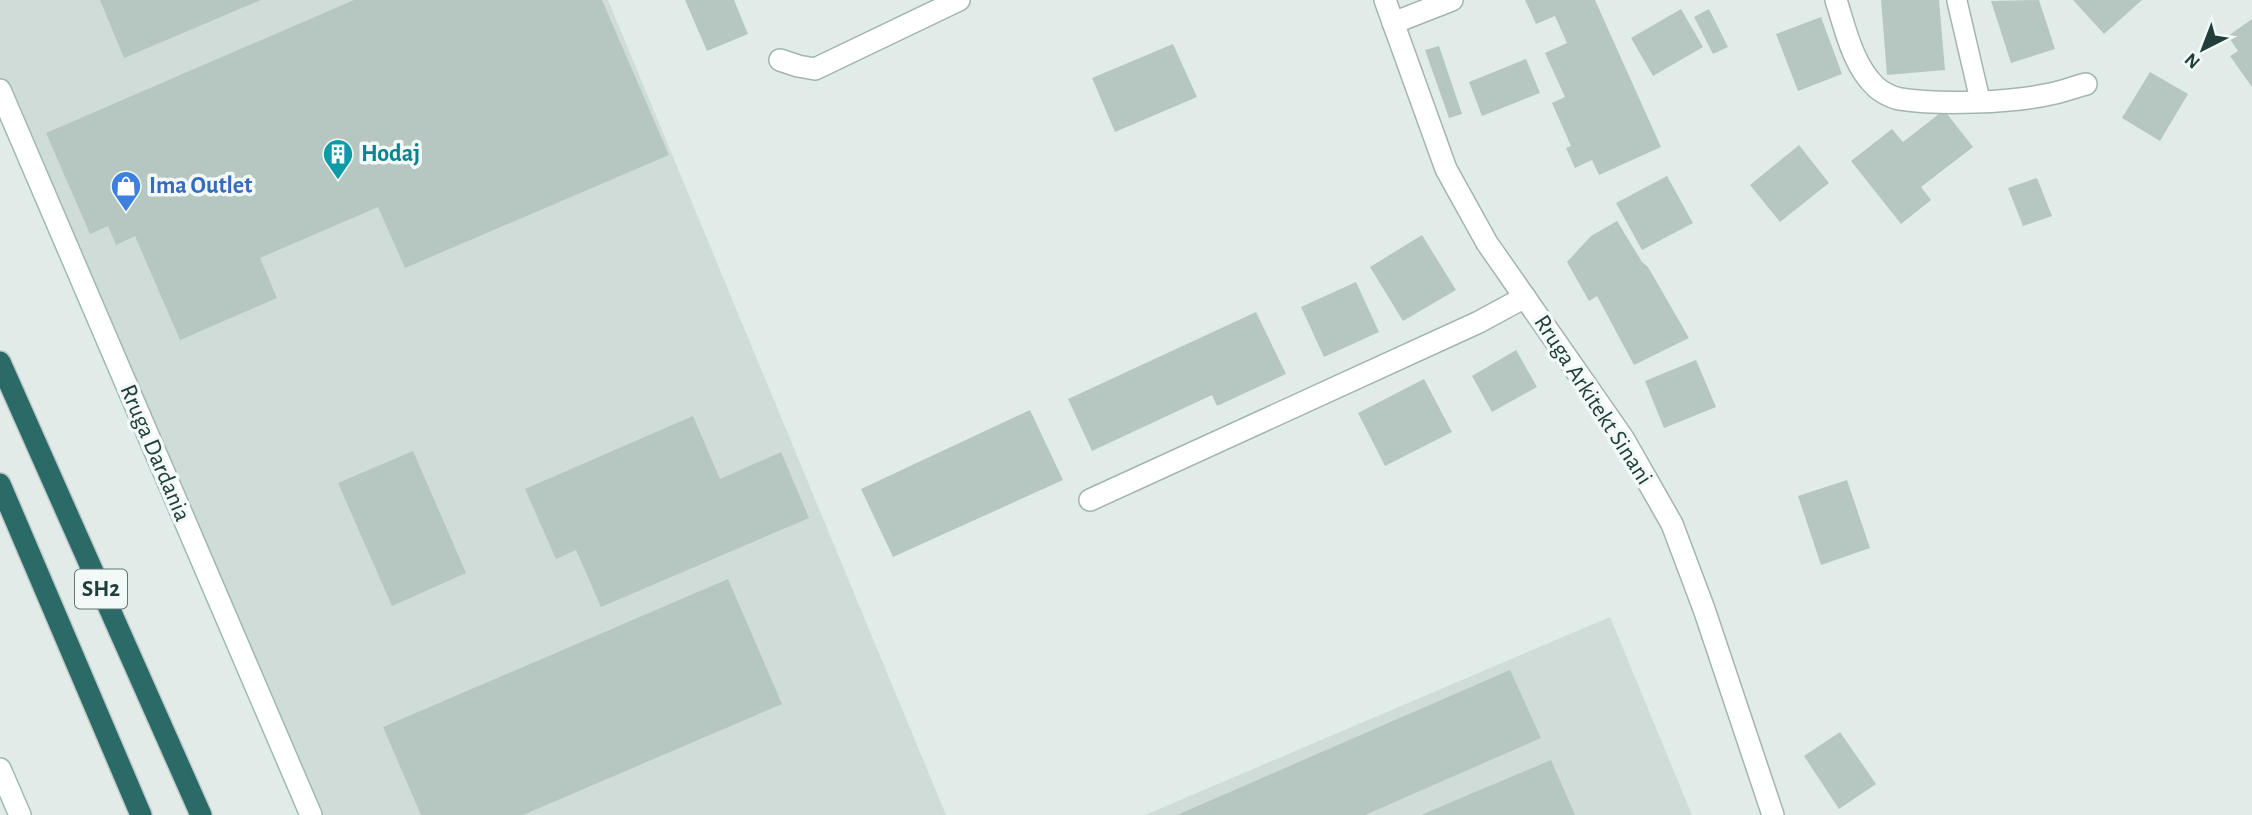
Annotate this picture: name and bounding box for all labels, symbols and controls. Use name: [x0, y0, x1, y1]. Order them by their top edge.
north arrow: [2168, 14, 2238, 84]
text: N: [2181, 49, 2204, 72]
building icon: Hodaj: [321, 137, 355, 181]
place label: Hodaj: [361, 142, 420, 166]
shop icon: Ima Outlet: [109, 169, 143, 213]
place label: Ima Outlet: [149, 174, 252, 198]
street label: Rruga Arkitekt Sinani: [1529, 311, 1657, 489]
street label: Rruga Dardania: [115, 381, 195, 525]
road number: SH2: [75, 569, 127, 608]

